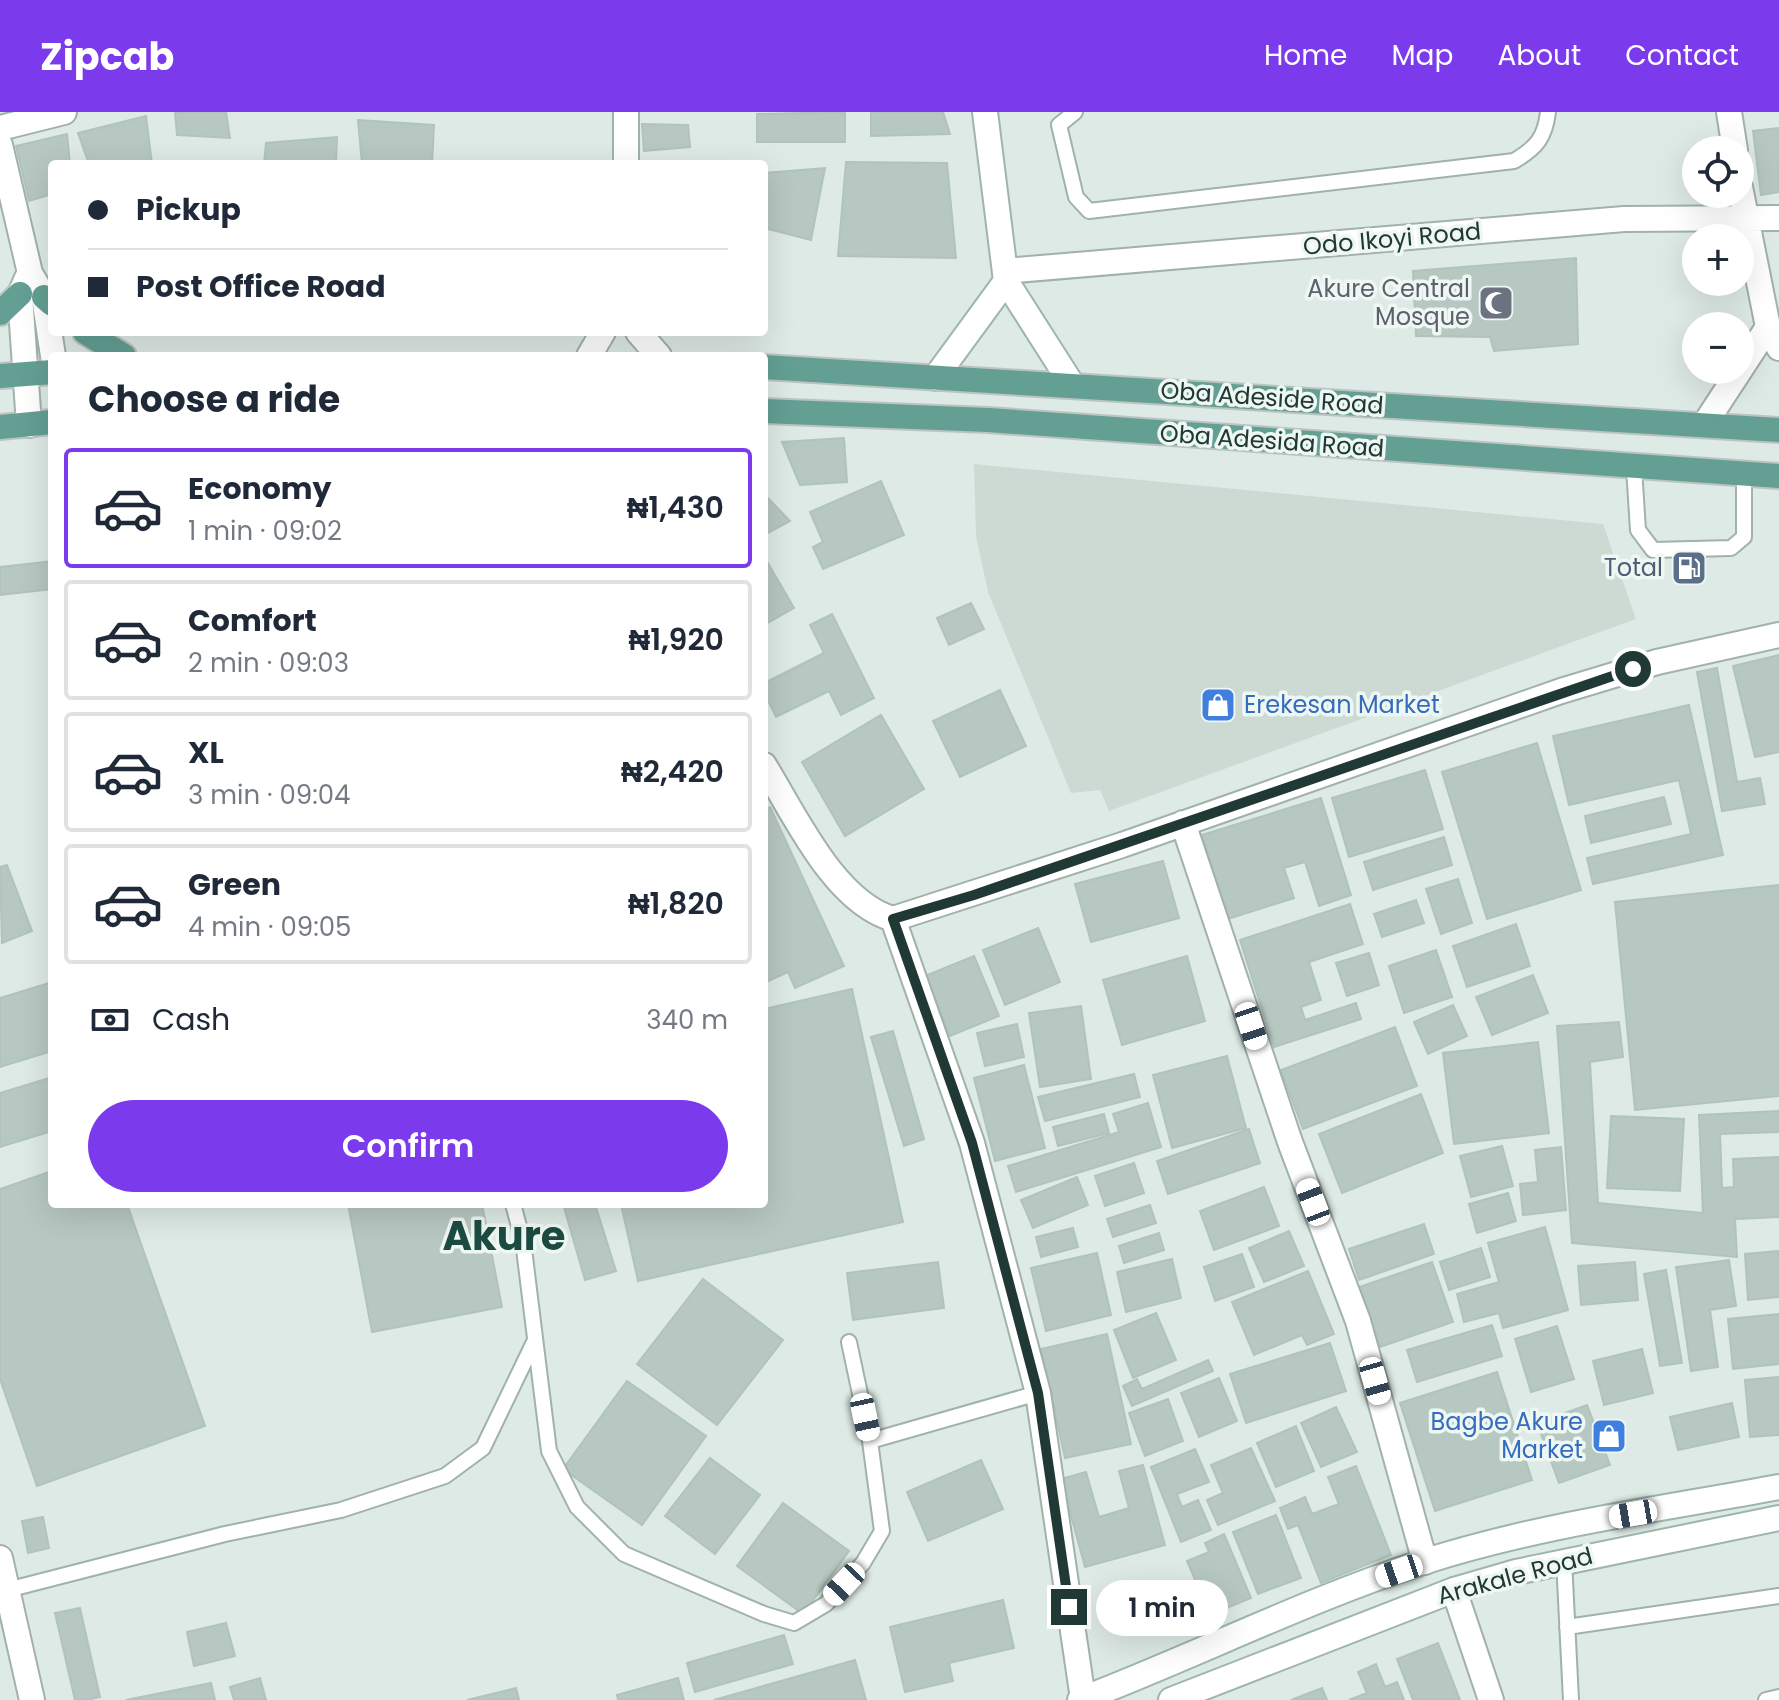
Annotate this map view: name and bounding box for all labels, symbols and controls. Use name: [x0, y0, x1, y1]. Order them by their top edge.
text: Zipcab: [40, 30, 174, 83]
text: Home: [1264, 36, 1347, 75]
text: Map: [1391, 36, 1453, 75]
text: About: [1497, 36, 1581, 75]
text: Contact: [1625, 36, 1739, 75]
map controls: [1682, 136, 1754, 384]
button: locate: [1682, 136, 1754, 208]
text: Pickup: [136, 188, 241, 231]
street label: Odo Ikoyi Road: [1301, 214, 1482, 263]
button: +: [1682, 224, 1754, 296]
text: Post Office Road: [136, 265, 386, 308]
place label: Akure Central Mosque: [1307, 272, 1470, 333]
mosque icon: Akure Central Mosque: [1477, 284, 1515, 322]
button: −: [1682, 312, 1754, 384]
street label: Oba Adeside Road: [1159, 373, 1385, 422]
text: Choose a ride: [88, 374, 340, 425]
street label: Oba Adesida Road: [1159, 416, 1385, 465]
text: Economy: [188, 467, 332, 510]
icon: car: [92, 472, 164, 544]
text: ₦1,430: [627, 486, 724, 529]
text: 1 min · 09:02: [188, 513, 342, 549]
fuel station icon: Total: [1670, 549, 1708, 587]
place label: Total: [1604, 551, 1663, 584]
text: Comfort: [188, 599, 317, 642]
icon: car: [92, 604, 164, 676]
text: ₦1,920: [628, 618, 724, 661]
text: 2 min · 09:03: [188, 645, 349, 681]
route start: [1615, 651, 1651, 687]
shop icon: Erekesan Market: [1199, 686, 1237, 724]
place label: Erekesan Market: [1244, 688, 1440, 721]
text: XL: [188, 731, 224, 774]
icon: car: [92, 736, 164, 808]
text: ₦2,420: [621, 750, 724, 793]
text: 3 min · 09:04: [188, 777, 350, 813]
text: Green: [188, 863, 281, 906]
icon: car: [92, 868, 164, 940]
text: ₦1,820: [628, 882, 724, 925]
text: 4 min · 09:05: [188, 909, 351, 945]
icon: cash: [88, 998, 132, 1042]
text: Cash: [152, 998, 230, 1041]
car: [1232, 999, 1270, 1053]
text: 340 m: [646, 1002, 728, 1038]
button: Confirm: [88, 1100, 728, 1192]
car: [1293, 1175, 1333, 1229]
district label: Akure: [443, 1208, 565, 1264]
car: [1357, 1355, 1393, 1407]
car: [848, 1391, 882, 1443]
place label: Bagbe Akure Market: [1431, 1405, 1583, 1466]
shop icon: Bagbe Akure Market: [1590, 1417, 1628, 1455]
car: [1607, 1498, 1659, 1530]
street label: Arakale Road: [1434, 1539, 1596, 1612]
car: [1372, 1552, 1426, 1590]
car: [819, 1558, 869, 1610]
callout: 1 min: [1097, 1579, 1229, 1635]
route end: [1051, 1589, 1087, 1625]
text: 1 min: [1128, 1590, 1196, 1626]

